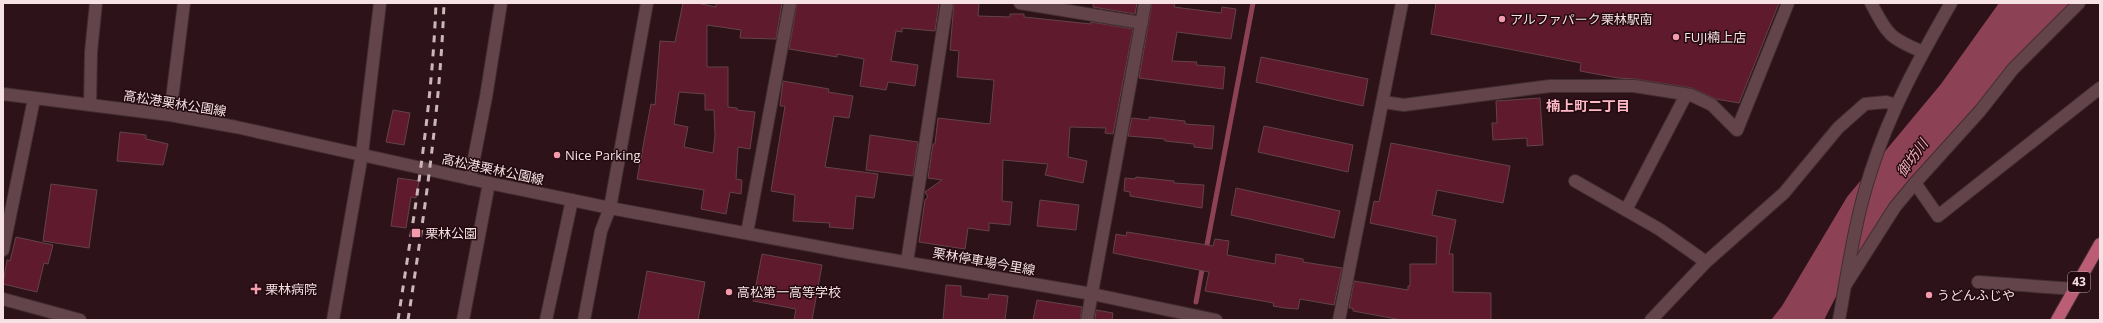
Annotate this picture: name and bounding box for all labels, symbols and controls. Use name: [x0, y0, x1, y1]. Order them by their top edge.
place label: アルファパーク栗林駅南: [1510, 10, 1653, 28]
marker: アルファパーク栗林駅南: [1497, 14, 1507, 24]
place label: FUJI楠上店: [1684, 28, 1746, 46]
marker: FUJI楠上店: [1671, 32, 1681, 42]
street label: 高松港栗林公園線: [122, 86, 228, 120]
district label: 楠上町二丁目: [1546, 96, 1630, 115]
water label: 御坊川: [1892, 134, 1933, 180]
place label: Nice Parking: [565, 146, 640, 164]
street label: 高松港栗林公園線: [440, 149, 546, 189]
marker: Nice Parking: [552, 150, 562, 160]
place label: 栗林公園: [425, 224, 477, 242]
marker: 栗林公園: [410, 227, 422, 239]
street label: 栗林停車場今里線: [931, 243, 1037, 279]
road number: 43: [2068, 272, 2090, 292]
place label: 栗林病院: [265, 280, 317, 298]
marker: 栗林病院: [250, 283, 262, 295]
place label: 高松第一高等学校: [737, 283, 841, 301]
place label: うどんふじや: [1937, 286, 2015, 304]
marker: 高松第一高等学校: [724, 287, 734, 297]
marker: うどんふじや: [1924, 290, 1934, 300]

